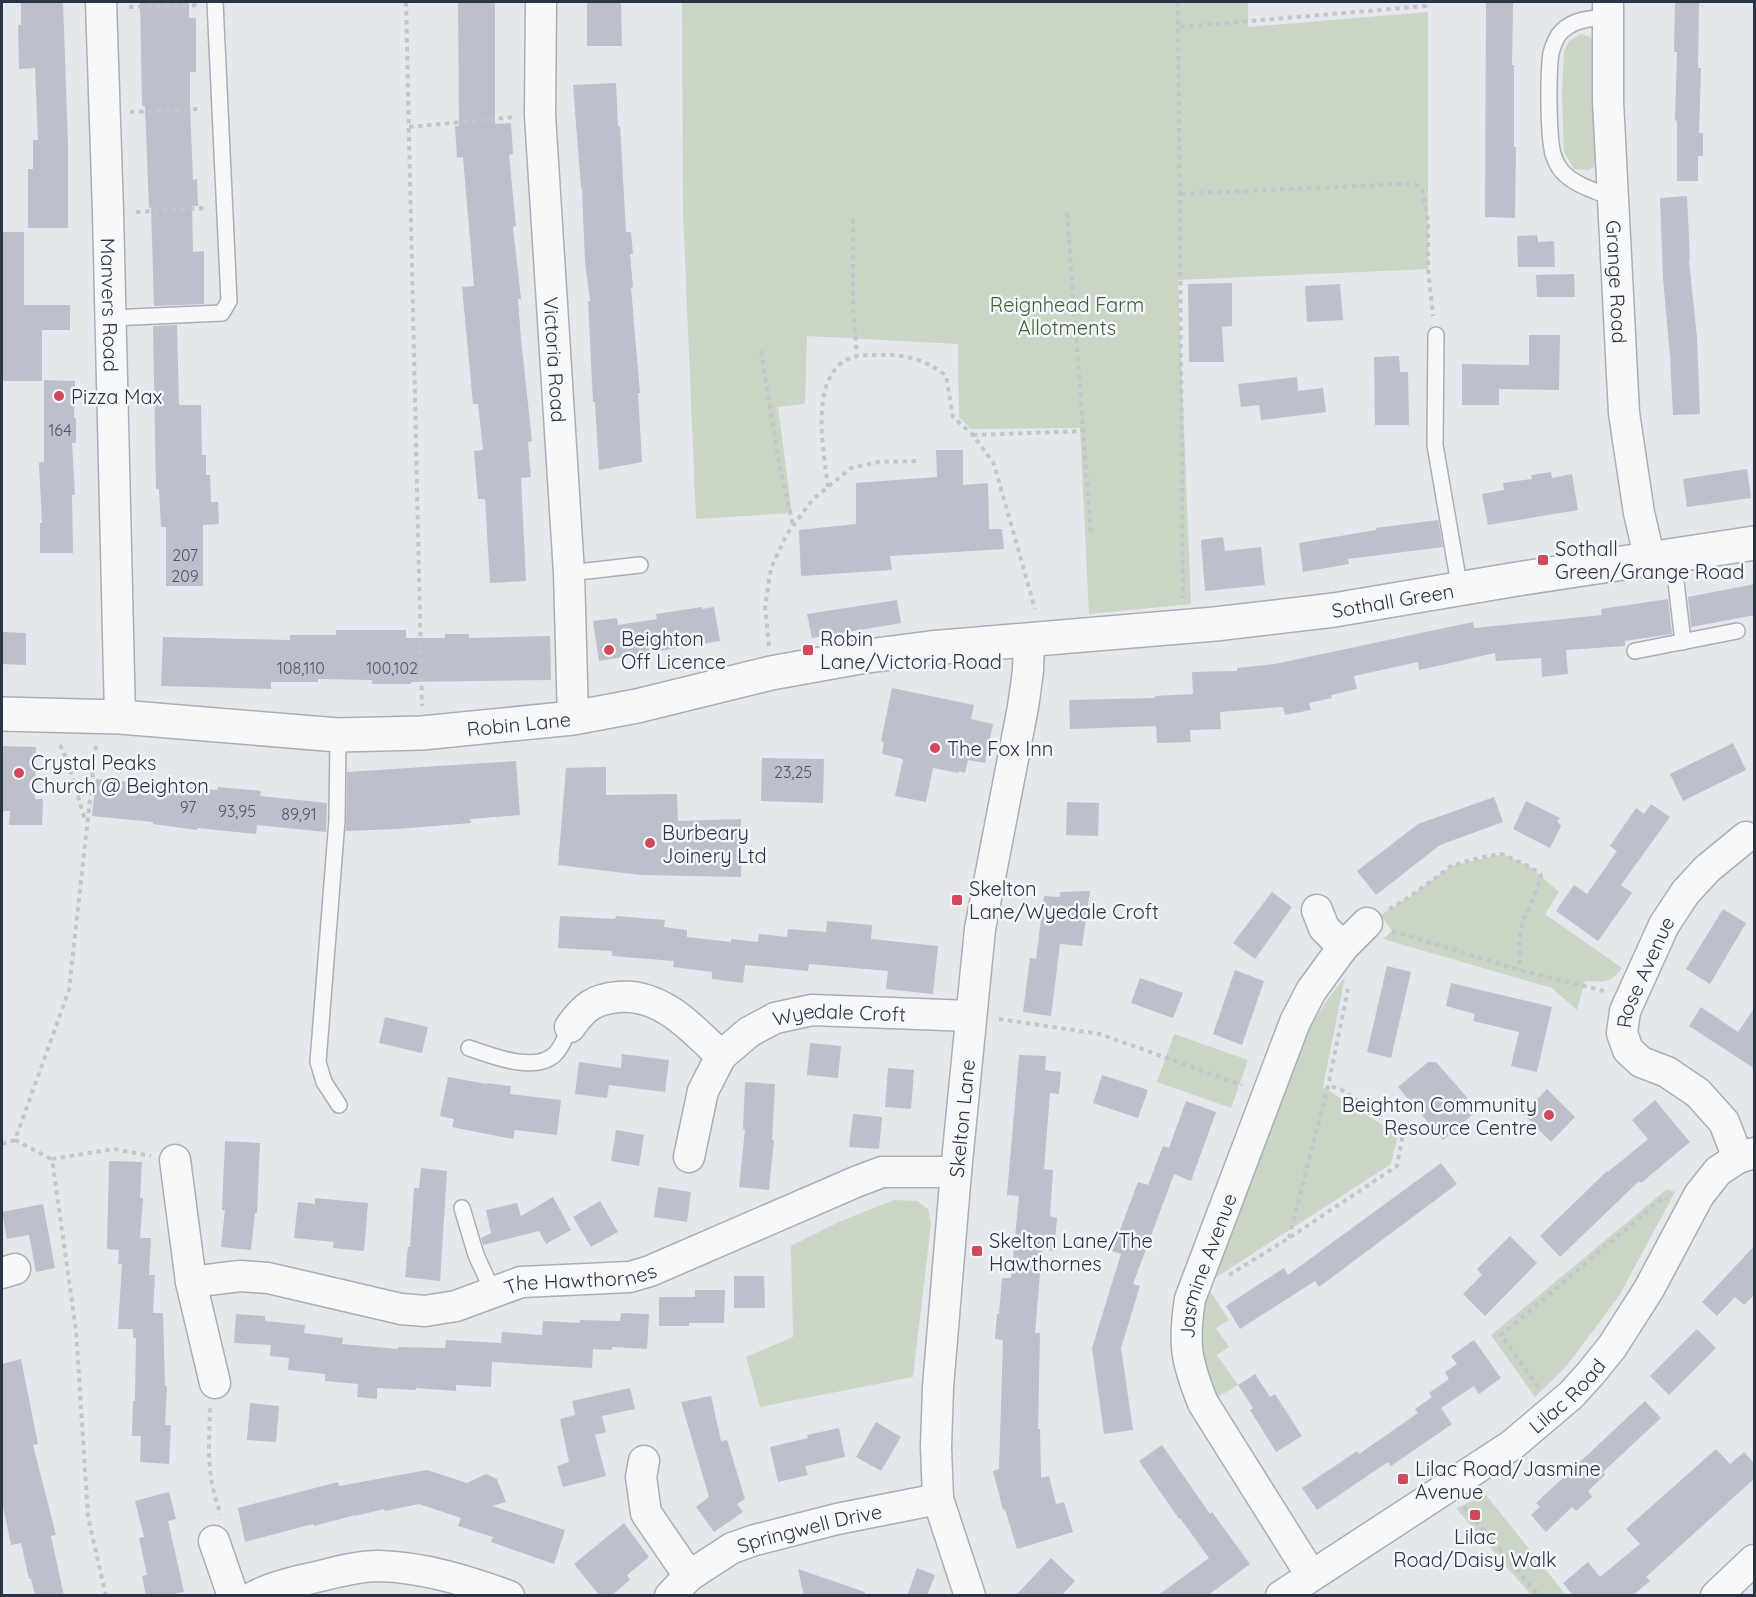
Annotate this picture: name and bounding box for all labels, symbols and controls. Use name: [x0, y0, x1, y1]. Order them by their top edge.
street label: Grange Road: [1602, 219, 1633, 344]
street label: Manvers Road: [96, 238, 124, 372]
park label: Reignhead Farm Allotments: [990, 292, 1144, 340]
street label: Victoria Road: [539, 296, 572, 423]
place label: Pizza Max: [71, 384, 162, 409]
marker: Pizza Max: [52, 389, 66, 403]
house number: 164: [48, 420, 72, 440]
place label: Sothall Green/Grange Road: [1555, 536, 1744, 584]
house number: 207: [172, 545, 198, 565]
marker: Sothall Green/Grange Road: [1536, 553, 1550, 567]
house number: 209: [171, 566, 199, 586]
street label: Sothall Green: [1330, 577, 1456, 623]
place label: Beighton Off Licence: [621, 626, 726, 674]
place label: Robin Lane/Victoria Road: [820, 626, 1002, 674]
marker: Beighton Off Licence: [602, 643, 616, 657]
marker: Robin Lane/Victoria Road: [801, 643, 815, 657]
house number: 108,110: [277, 658, 325, 678]
house number: 100,102: [366, 658, 418, 678]
street label: Robin Lane: [465, 706, 572, 741]
place label: The Fox Inn: [947, 736, 1053, 761]
marker: The Fox Inn: [928, 741, 942, 755]
place label: Crystal Peaks Church @ Beighton: [31, 750, 209, 798]
house number: 23,25: [774, 762, 812, 782]
marker: Crystal Peaks Church @ Beighton: [12, 766, 26, 780]
house number: 97: [180, 797, 196, 817]
house number: 93,95: [218, 801, 256, 821]
house number: 89,91: [281, 804, 317, 824]
place label: Burbeary Joinery Ltd: [662, 820, 767, 868]
marker: Burbeary Joinery Ltd: [643, 836, 657, 850]
place label: Skelton Lane/Wyedale Croft: [969, 876, 1159, 924]
marker: Skelton Lane/Wyedale Croft: [950, 893, 964, 907]
street label: Rose Avenue: [1610, 911, 1679, 1029]
street label: Wyedale Croft: [770, 997, 906, 1031]
street label: Skelton Lane: [943, 1058, 980, 1179]
place label: Beighton Community Resource Centre: [1342, 1092, 1537, 1140]
marker: Beighton Community Resource Centre: [1542, 1108, 1556, 1122]
street label: Jasmine Avenue: [1174, 1189, 1242, 1339]
place label: Skelton Lane/The Hawthornes: [989, 1228, 1153, 1276]
marker: Skelton Lane/The Hawthornes: [970, 1244, 984, 1258]
street label: The Hawthornes: [501, 1257, 660, 1300]
street label: Lilac Road: [1523, 1353, 1610, 1438]
place label: Lilac Road/Jasmine Avenue: [1415, 1456, 1601, 1504]
marker: Lilac Road/Jasmine Avenue: [1396, 1472, 1410, 1486]
street label: Springwell Drive: [733, 1498, 884, 1558]
marker: Lilac Road/Daisy Walk: [1468, 1508, 1482, 1522]
place label: Lilac Road/Daisy Walk: [1393, 1524, 1557, 1572]

